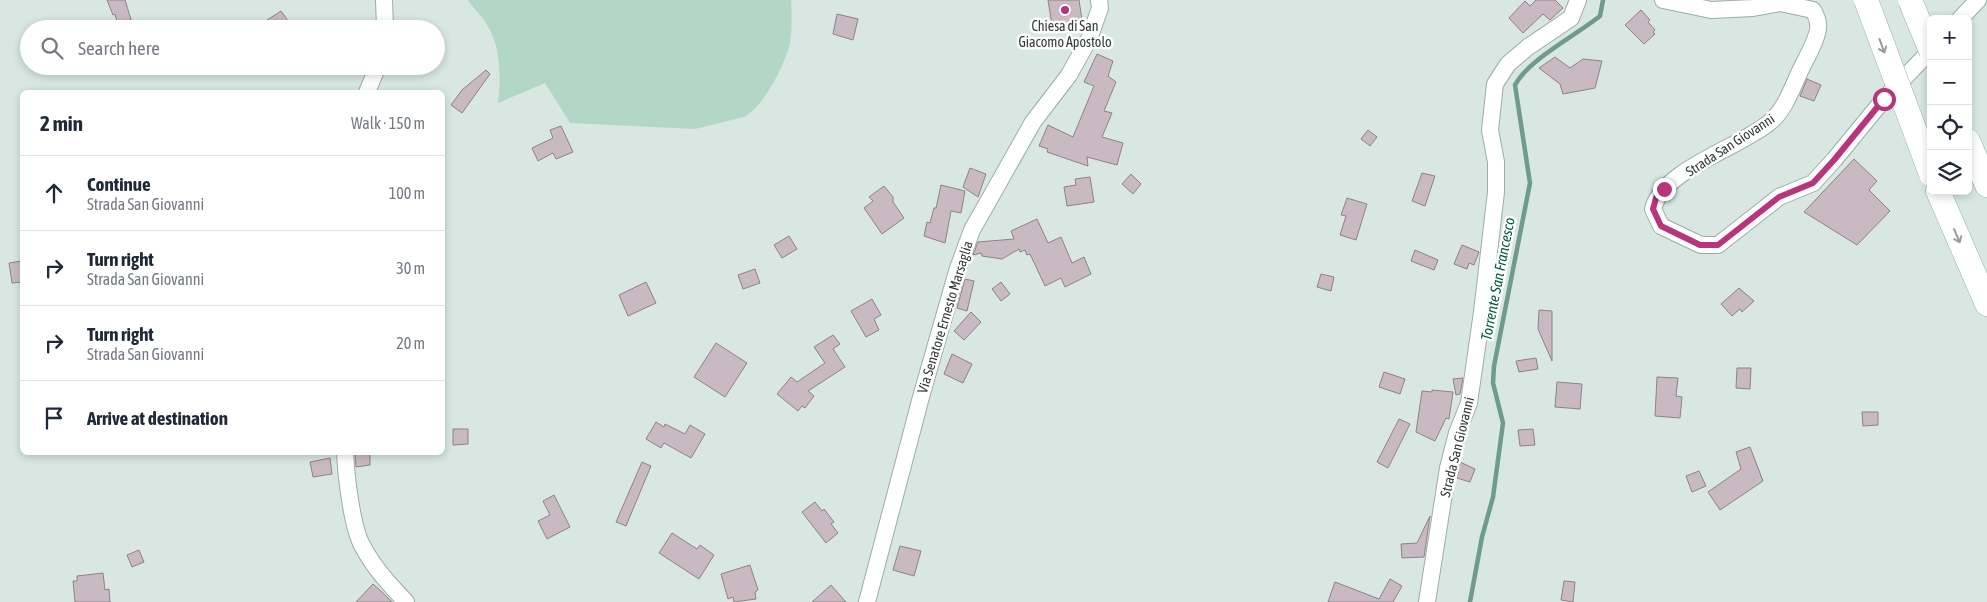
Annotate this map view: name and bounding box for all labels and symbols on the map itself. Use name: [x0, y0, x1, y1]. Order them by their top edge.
marker: Chiesa di San Giacomo Apostolo: [1059, 4, 1071, 16]
place label: Chiesa di San Giacomo Apostolo: [1018, 18, 1112, 50]
one-way arrow: [1878, 38, 1887, 53]
route start: [1873, 88, 1896, 111]
street label: Strada San Giovanni: [1683, 110, 1777, 180]
route end: [1653, 178, 1676, 201]
water label: Torrente San Francesco: [1477, 216, 1518, 342]
one-way arrow: [1953, 228, 1962, 243]
street label: Via Senatore Ernesto Marsaglia: [914, 239, 976, 395]
street label: Strada San Giovanni: [1437, 395, 1477, 499]

